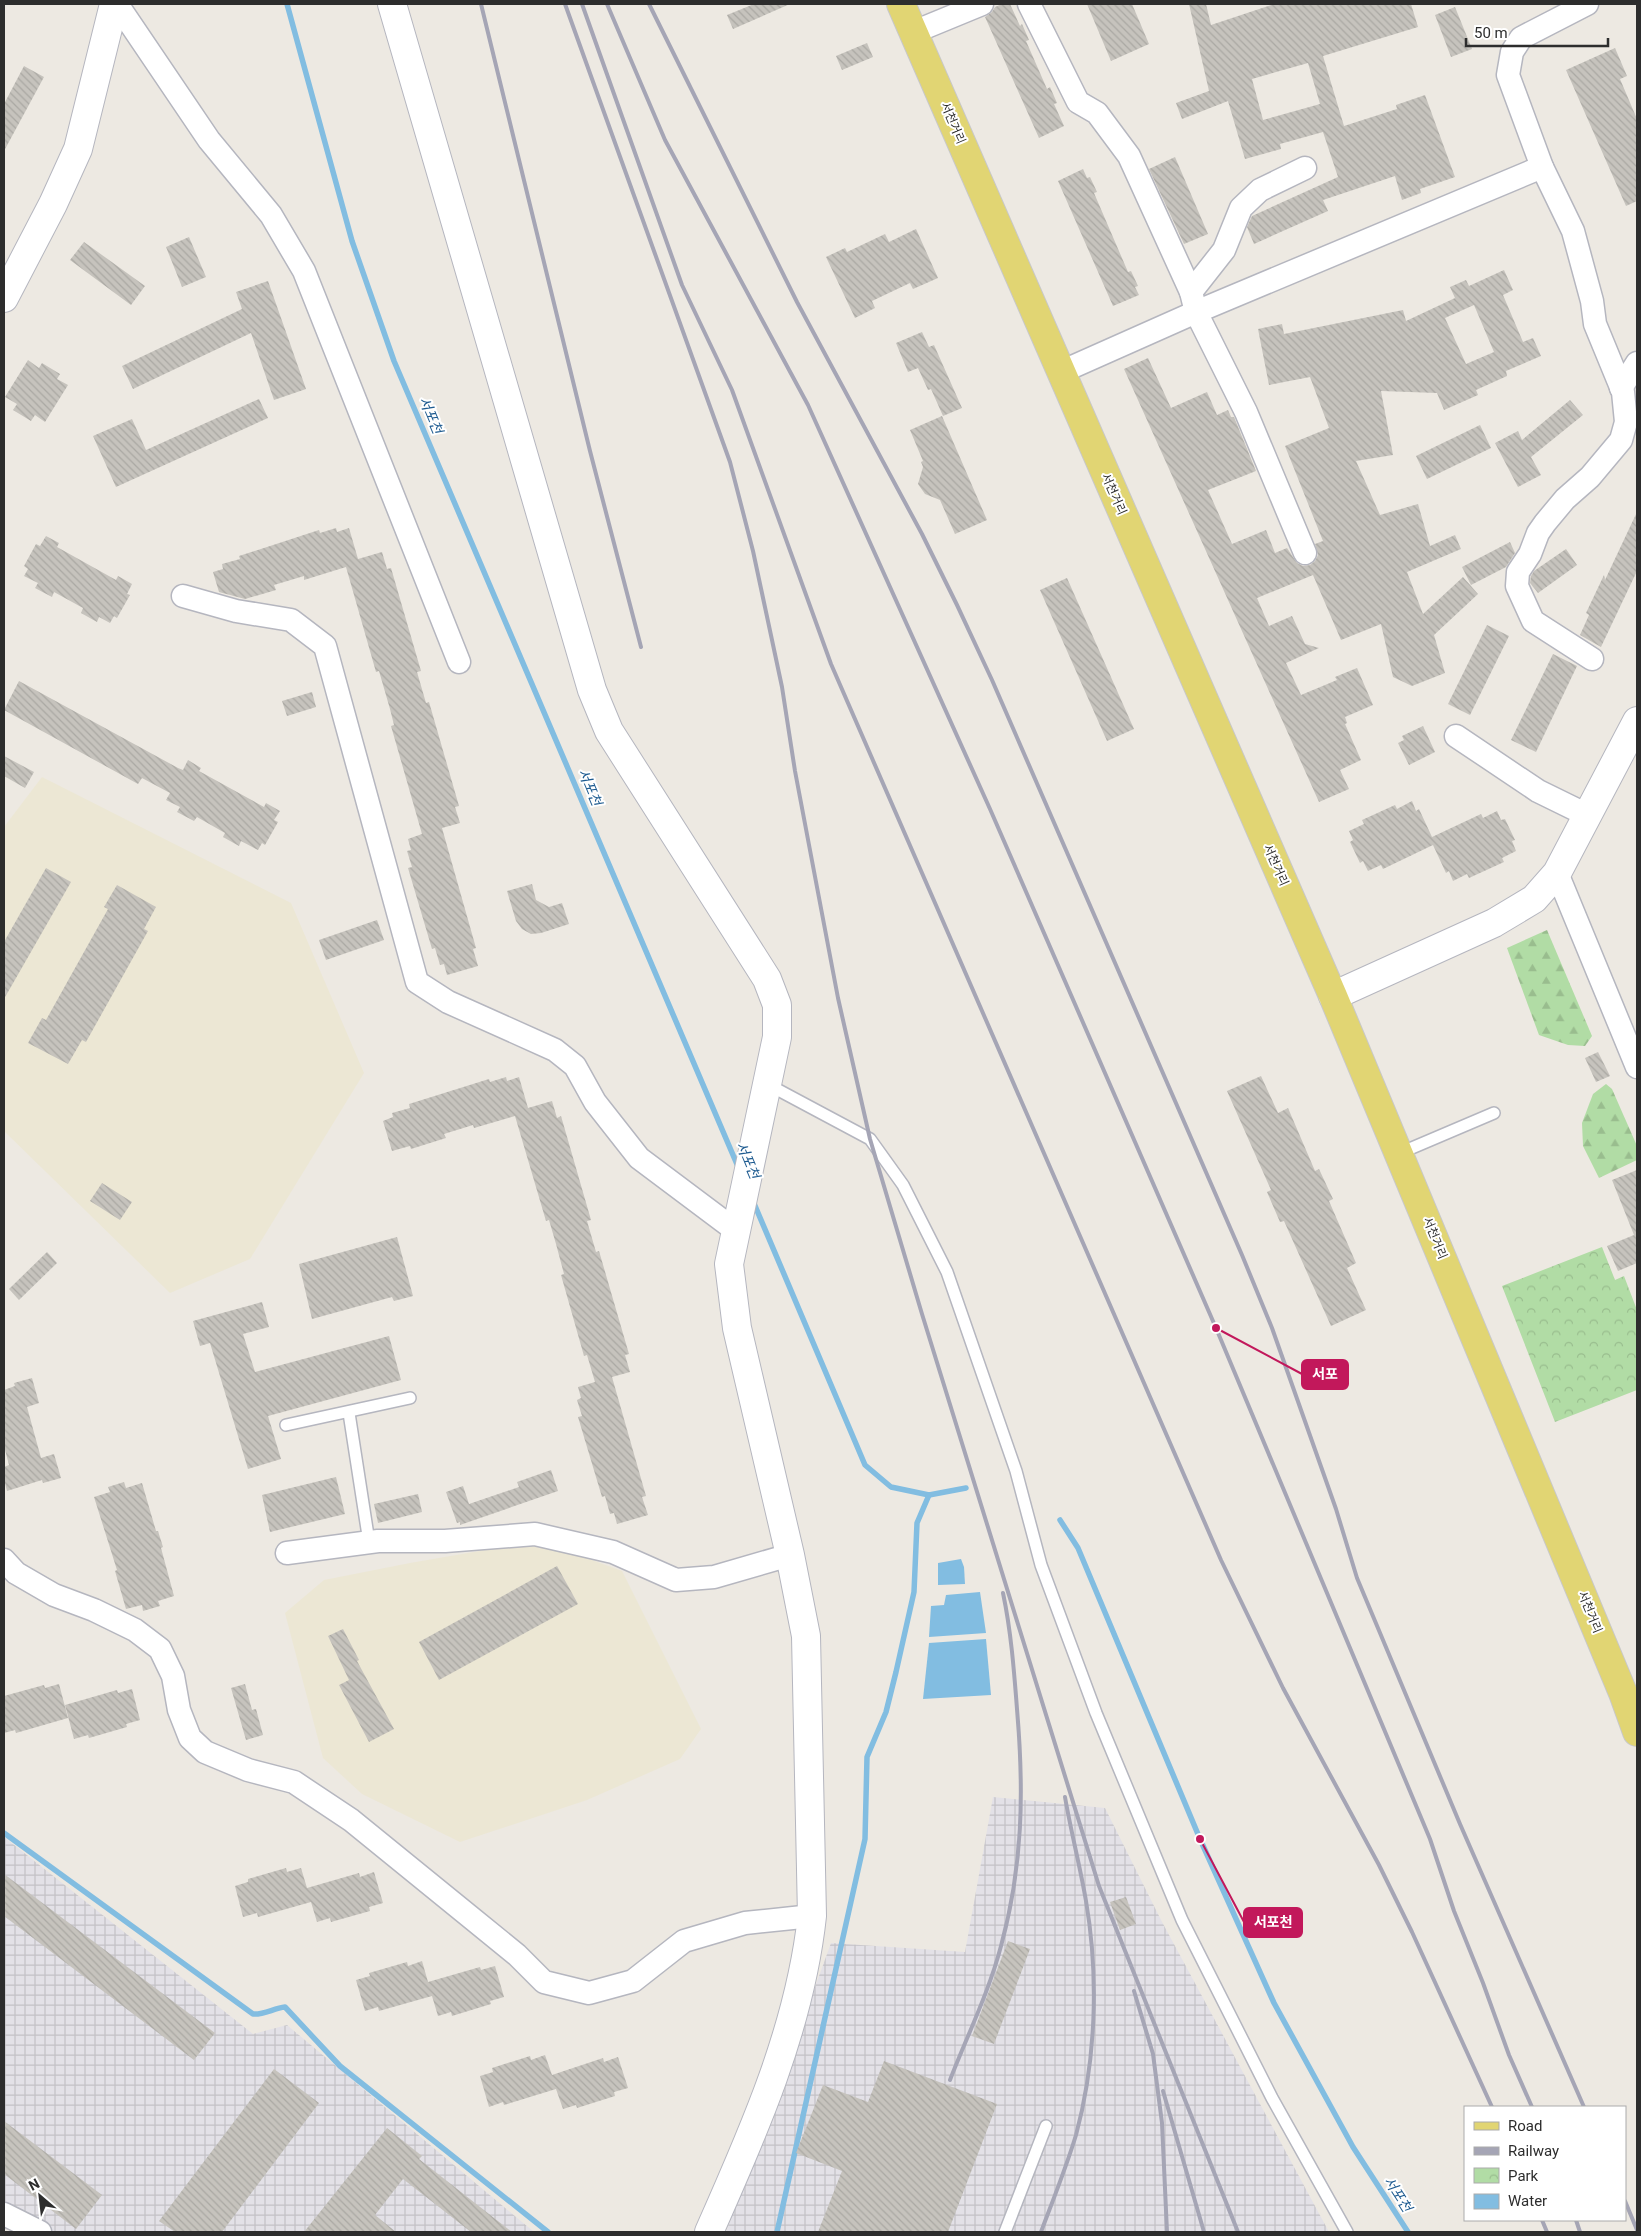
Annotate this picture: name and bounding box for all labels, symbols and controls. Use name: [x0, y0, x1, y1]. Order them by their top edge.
scale bar: [1466, 15, 1608, 47]
text: 50 m: [1474, 24, 1508, 42]
street label: 서천거리: [938, 100, 968, 146]
water label: 서포천: [416, 394, 446, 437]
street label: 서천거리: [1099, 471, 1129, 517]
water label: 서포천: [575, 766, 605, 809]
street label: 서천거리: [1261, 842, 1291, 888]
water label: 서포천: [733, 1139, 763, 1182]
street label: 서천거리: [1420, 1215, 1450, 1261]
callout: 서포: [1302, 1360, 1348, 1389]
text: 서포: [1312, 1366, 1338, 1382]
street label: 서천거리: [1575, 1589, 1605, 1635]
callout: 서포천: [1244, 1908, 1302, 1937]
text: 서포천: [1254, 1914, 1292, 1930]
legend: [1464, 2106, 1626, 2221]
text: Road: [1508, 2117, 1542, 2135]
text: Railway: [1508, 2142, 1559, 2160]
text: Park: [1508, 2167, 1539, 2185]
north arrow: [15, 2171, 65, 2221]
water label: 서포천: [1381, 2173, 1416, 2215]
text: N: [26, 2175, 42, 2194]
text: Water: [1508, 2192, 1547, 2210]

